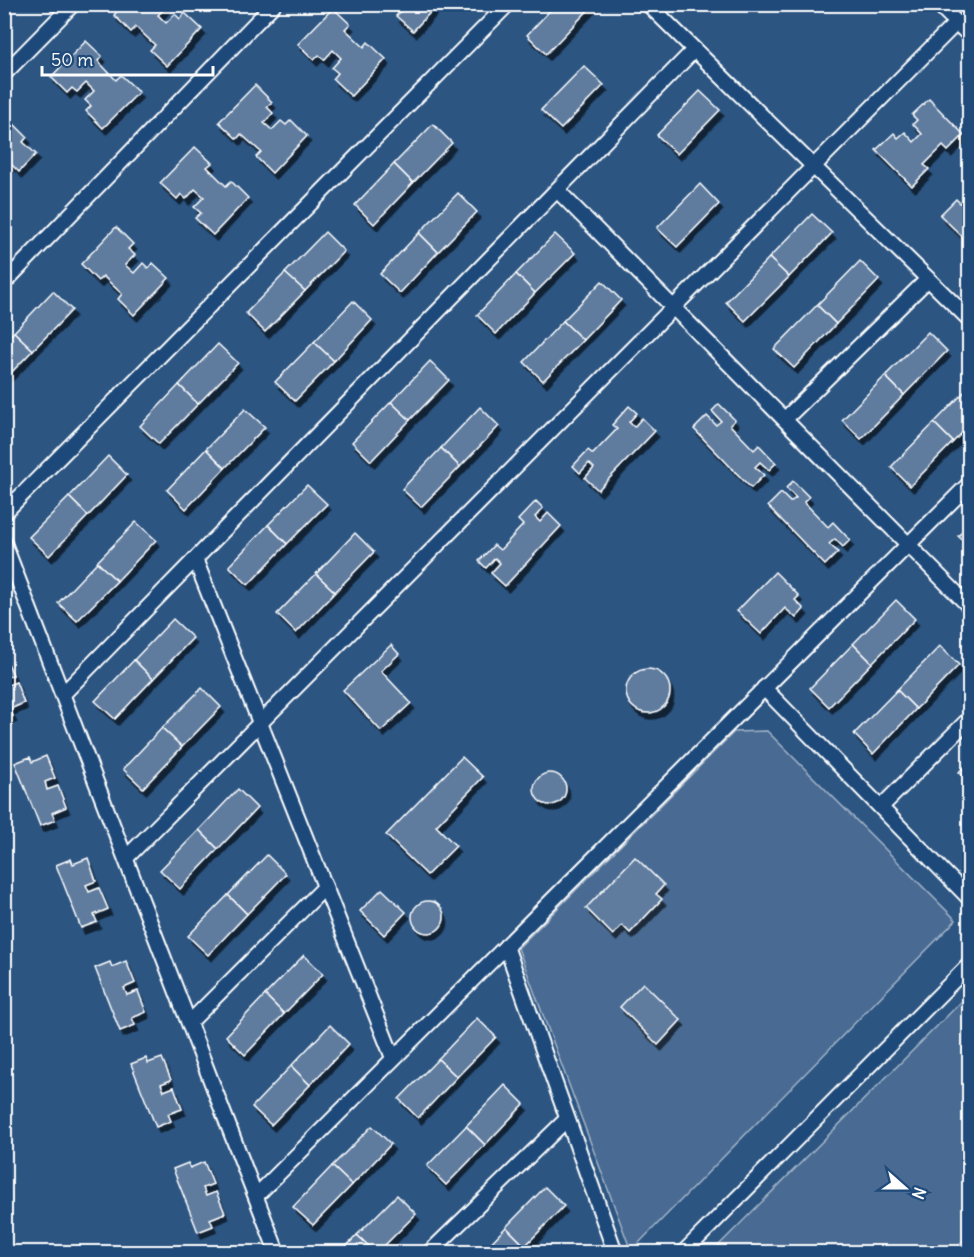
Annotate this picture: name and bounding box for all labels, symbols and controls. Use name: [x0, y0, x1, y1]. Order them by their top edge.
scale bar: [42, 39, 213, 77]
text: 50 m: [51, 48, 93, 71]
north arrow: [875, 1158, 935, 1218]
text: N: [908, 1185, 930, 1202]

